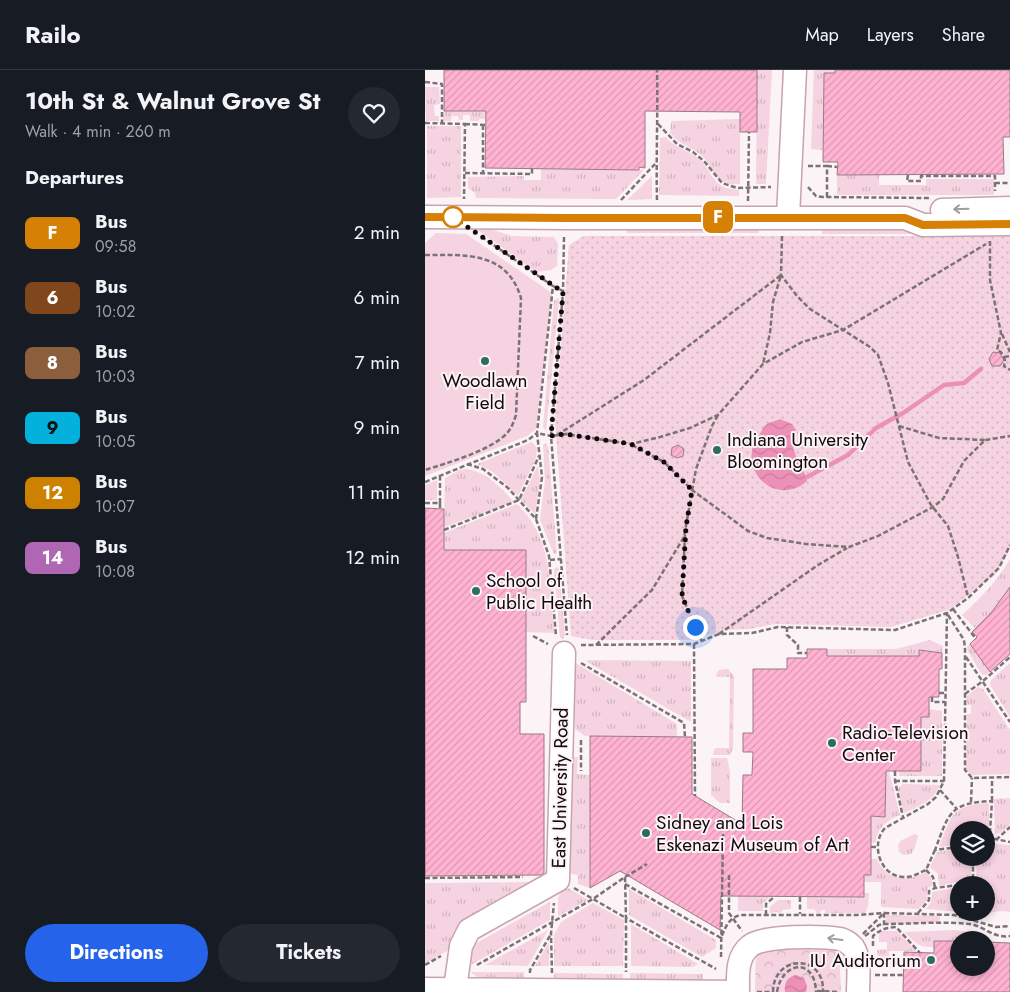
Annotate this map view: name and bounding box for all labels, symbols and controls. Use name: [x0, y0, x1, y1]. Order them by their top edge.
text: Railo: [25, 17, 81, 52]
text: Map: [805, 22, 839, 48]
text: Layers: [867, 22, 914, 48]
text: Share: [942, 22, 985, 48]
text: 10th St & Walnut Grove St: [25, 83, 320, 118]
button: heart: [348, 87, 400, 139]
text: Walk · 4 min · 260 m: [25, 120, 171, 143]
text: Departures: [25, 164, 124, 191]
line badge: F: [702, 201, 734, 233]
text: F: [713, 204, 723, 230]
one-way arrow: [954, 204, 970, 214]
unlabelled marker: [442, 206, 464, 228]
text: Bus: [95, 208, 127, 235]
text: 2 min: [354, 219, 400, 246]
text: F: [48, 220, 57, 246]
text: 09:58: [95, 235, 136, 258]
text: Bus: [95, 273, 127, 300]
text: 6 min: [354, 284, 400, 311]
text: 6: [46, 285, 59, 311]
text: 10:02: [95, 300, 135, 323]
text: Bus: [95, 338, 127, 365]
text: 7 min: [355, 349, 400, 376]
text: 8: [47, 350, 58, 376]
marker: Woodlawn Field: [479, 355, 491, 367]
text: 10:03: [95, 365, 135, 388]
place label: Woodlawn Field: [442, 367, 528, 416]
text: Bus: [95, 403, 127, 430]
text: 9 min: [354, 414, 400, 441]
text: 9: [46, 415, 59, 441]
place label: Indiana University Bloomington: [727, 426, 869, 475]
text: 10:05: [95, 430, 135, 453]
marker: Indiana University Bloomington: [711, 444, 723, 456]
text: Bus: [95, 468, 127, 495]
text: 11 min: [347, 479, 400, 506]
text: 12: [42, 480, 63, 506]
text: 10:07: [95, 495, 135, 518]
text: Bus: [95, 533, 127, 560]
text: 12 min: [345, 544, 400, 571]
text: 14: [42, 545, 63, 571]
text: 10:08: [95, 560, 135, 583]
place label: School of Public Health: [486, 567, 592, 616]
marker: School of Public Health: [470, 585, 482, 597]
your location: [683, 615, 708, 640]
street label: East University Road: [545, 707, 575, 869]
place label: Radio-Television Center: [842, 719, 969, 768]
marker: Radio-Television Center: [826, 737, 838, 749]
place label: Sidney and Lois Eskenazi Museum of Art: [656, 809, 849, 858]
map controls: [950, 821, 995, 976]
button: layers: [950, 821, 995, 866]
marker: Sidney and Lois Eskenazi Museum of Art: [640, 827, 652, 839]
button: +: [950, 876, 995, 921]
button: Directions: [25, 924, 208, 982]
button: Tickets: [218, 924, 400, 982]
button: −: [950, 931, 995, 976]
one-way arrow: [827, 934, 843, 944]
place label: IU Auditorium: [810, 947, 921, 974]
marker: IU Auditorium: [925, 954, 937, 966]

